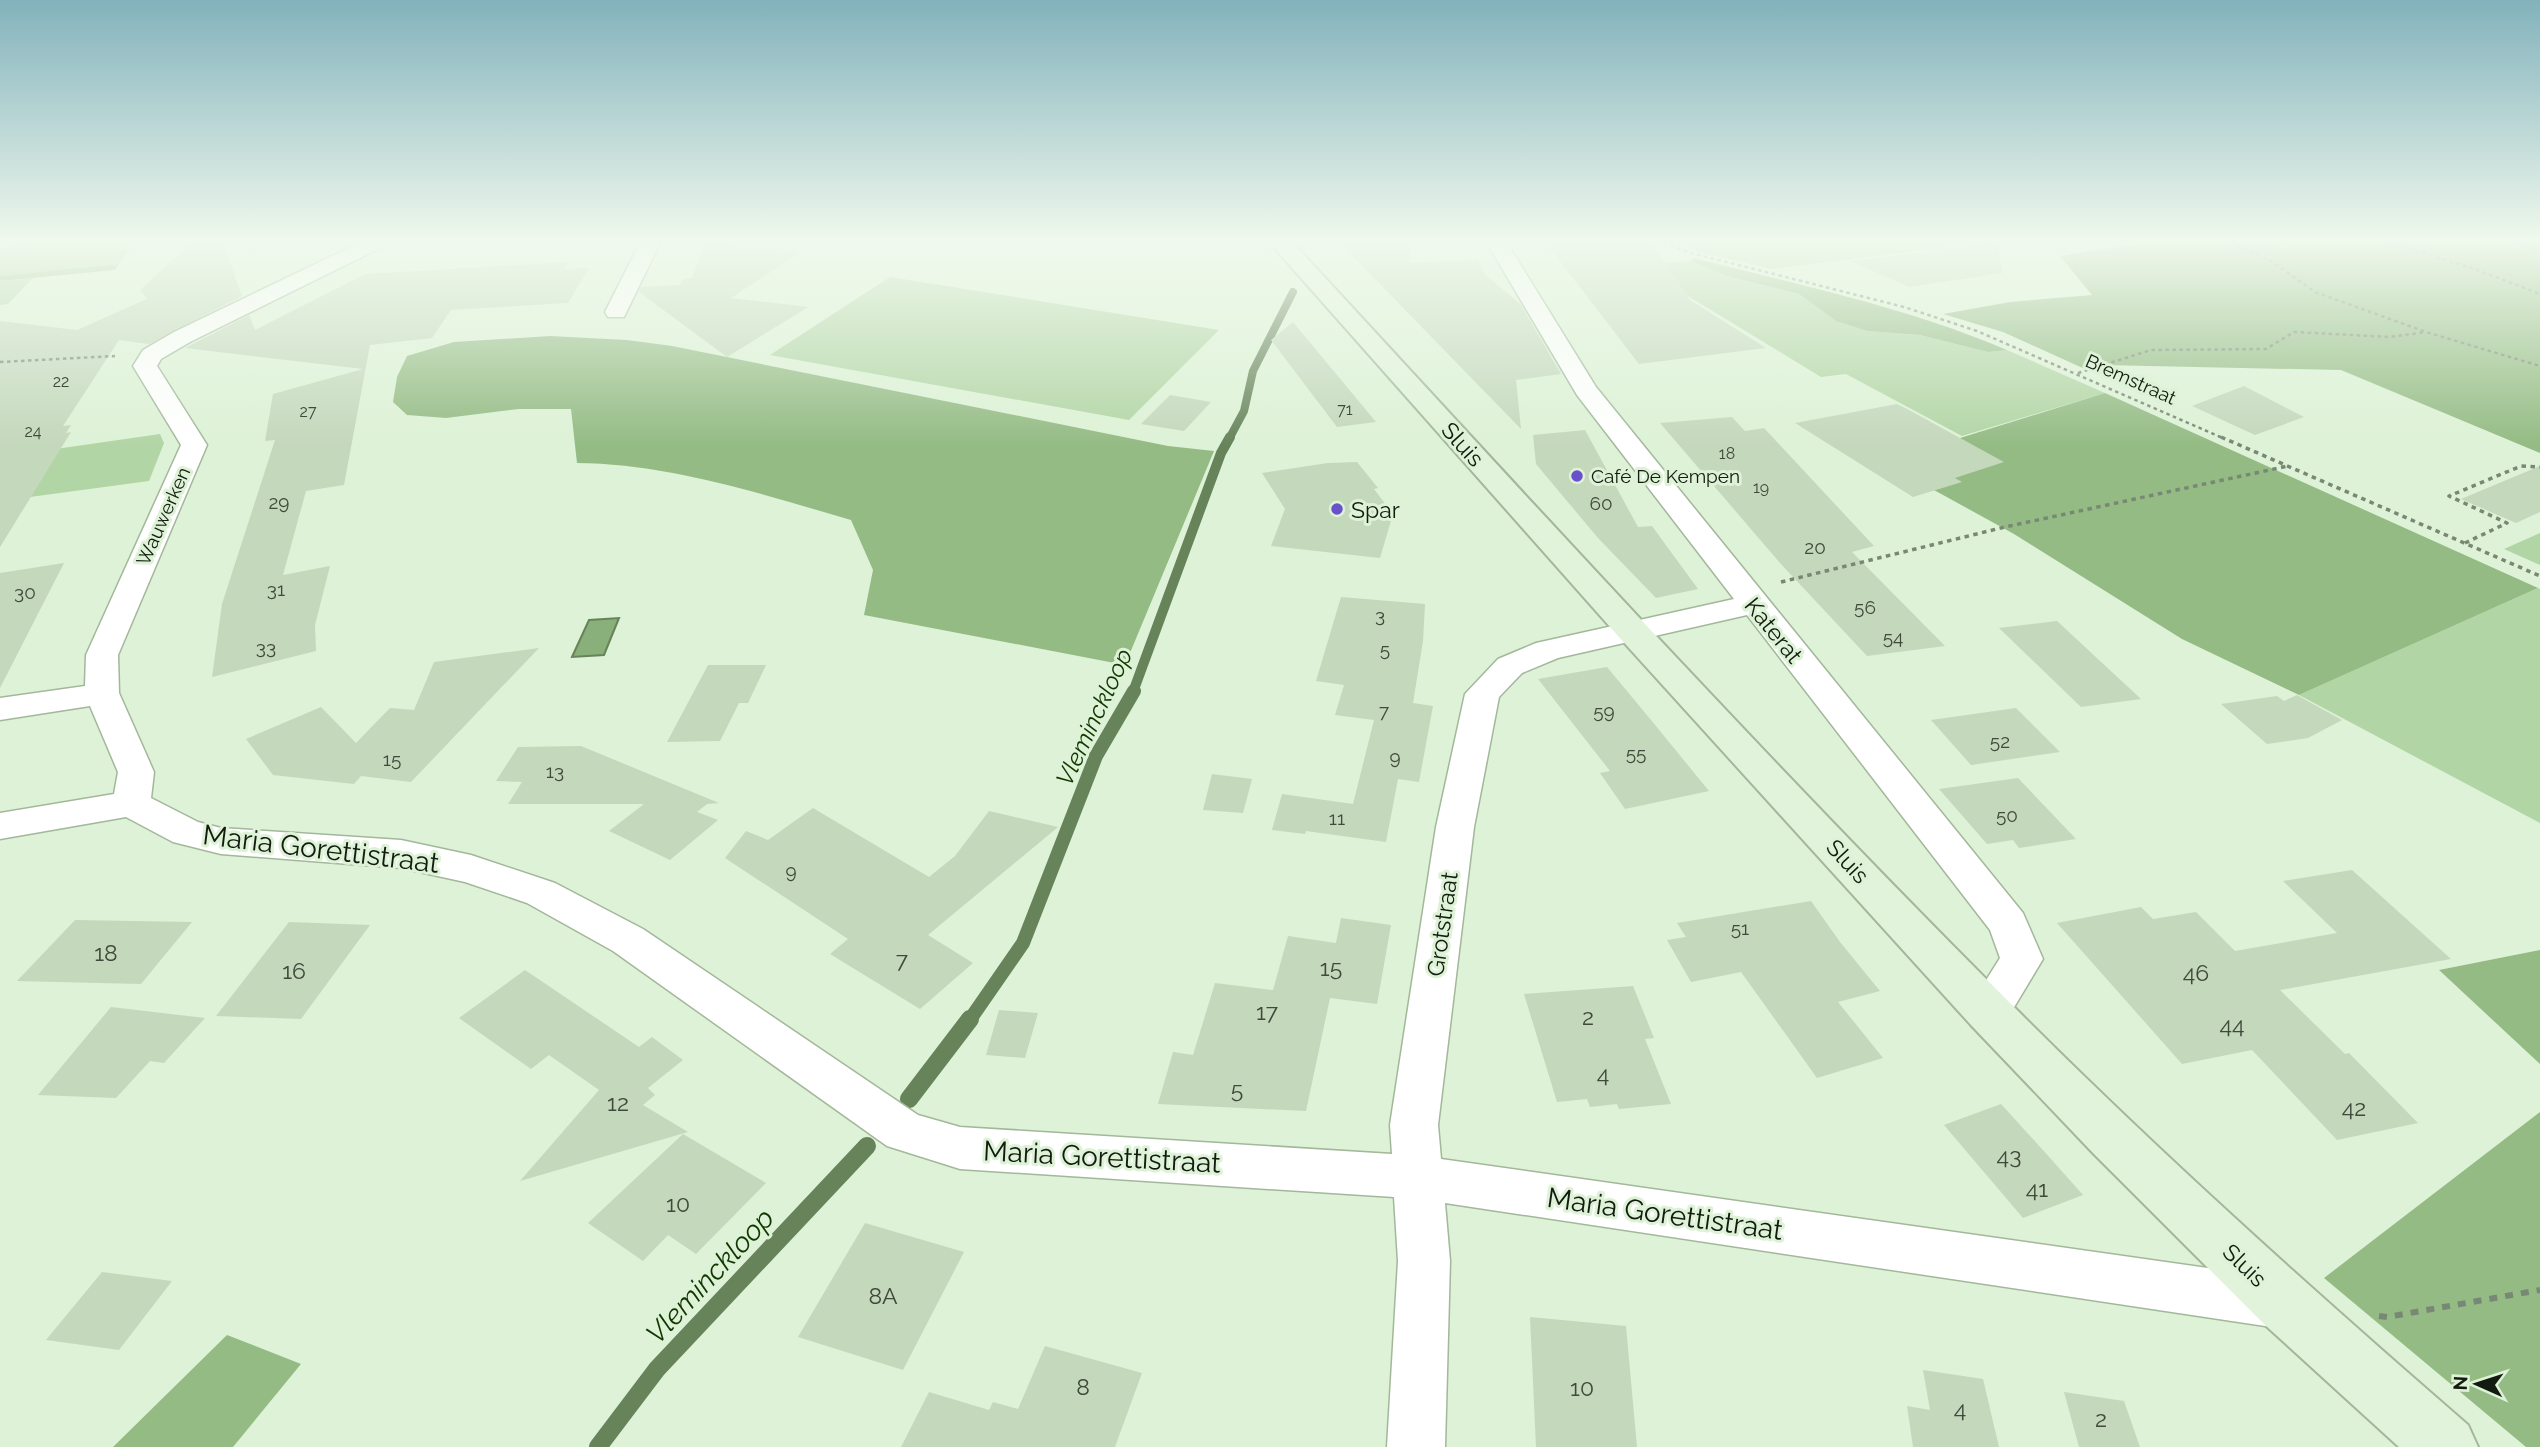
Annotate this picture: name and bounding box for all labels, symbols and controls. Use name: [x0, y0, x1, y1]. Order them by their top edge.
street label: Bremstraat: [2082, 349, 2180, 409]
house number: 22: [53, 372, 69, 391]
house number: 71: [1337, 400, 1353, 419]
house number: 27: [300, 402, 317, 421]
street label: Sluis: [1436, 416, 1490, 472]
house number: 24: [24, 422, 42, 441]
house number: 18: [1719, 444, 1735, 463]
street label: Wauwerken: [132, 463, 194, 569]
place label: Café De Kempen: [1591, 465, 1740, 487]
marker: Café De Kempen: [1569, 468, 1585, 484]
house number: 19: [1753, 478, 1769, 497]
house number: 29: [268, 491, 290, 513]
house number: 60: [1589, 492, 1613, 514]
place label: Spar: [1351, 496, 1400, 523]
marker: Spar: [1329, 501, 1345, 517]
house number: 20: [1804, 536, 1826, 558]
house number: 31: [267, 578, 285, 600]
house number: 30: [14, 581, 36, 603]
street label: Katerat: [1739, 592, 1809, 668]
house number: 56: [1854, 596, 1876, 618]
house number: 3: [1375, 604, 1385, 626]
house number: 54: [1883, 626, 1903, 648]
house number: 33: [256, 636, 276, 658]
house number: 5: [1380, 638, 1390, 660]
water label: Vleminckloop: [1050, 644, 1138, 790]
house number: 7: [1379, 700, 1389, 722]
house number: 59: [1593, 700, 1615, 722]
house number: 52: [1990, 730, 2010, 752]
house number: 55: [1626, 742, 1646, 764]
house number: 9: [1389, 746, 1401, 768]
house number: 15: [383, 748, 401, 770]
house number: 13: [546, 760, 564, 782]
house number: 50: [1996, 804, 2018, 826]
house number: 11: [1329, 807, 1345, 829]
street label: Maria Gorettistraat: [201, 818, 442, 880]
street label: Sluis: [1821, 834, 1875, 888]
house number: 9: [785, 860, 797, 882]
street label: Grotstraat: [1421, 870, 1463, 978]
house number: 51: [1731, 917, 1749, 939]
house number: 18: [94, 939, 118, 966]
house number: 7: [896, 946, 909, 973]
house number: 15: [1320, 954, 1342, 981]
house number: 16: [282, 957, 306, 984]
house number: 46: [2183, 959, 2209, 986]
house number: 17: [1256, 998, 1279, 1025]
house number: 2: [1582, 1003, 1594, 1030]
house number: 44: [2219, 1011, 2245, 1038]
house number: 4: [1597, 1060, 1609, 1087]
house number: 5: [1231, 1076, 1243, 1103]
house number: 12: [607, 1089, 629, 1116]
house number: 42: [2342, 1094, 2366, 1121]
street label: Maria Gorettistraat: [982, 1134, 1222, 1180]
house number: 43: [1997, 1142, 2021, 1169]
house number: 41: [2026, 1175, 2048, 1202]
street label: Maria Gorettistraat: [1545, 1181, 1786, 1247]
house number: 10: [666, 1190, 690, 1217]
water label: Vleminckloop: [639, 1202, 781, 1350]
street label: Sluis: [2218, 1238, 2272, 1292]
house number: 8A: [869, 1282, 898, 1309]
north arrow: [2442, 1349, 2512, 1419]
house number: 8: [1076, 1373, 1090, 1400]
house number: 10: [1570, 1374, 1594, 1401]
text: N: [2449, 1375, 2471, 1391]
house number: 4: [1954, 1395, 1966, 1422]
house number: 2: [2095, 1405, 2107, 1432]

